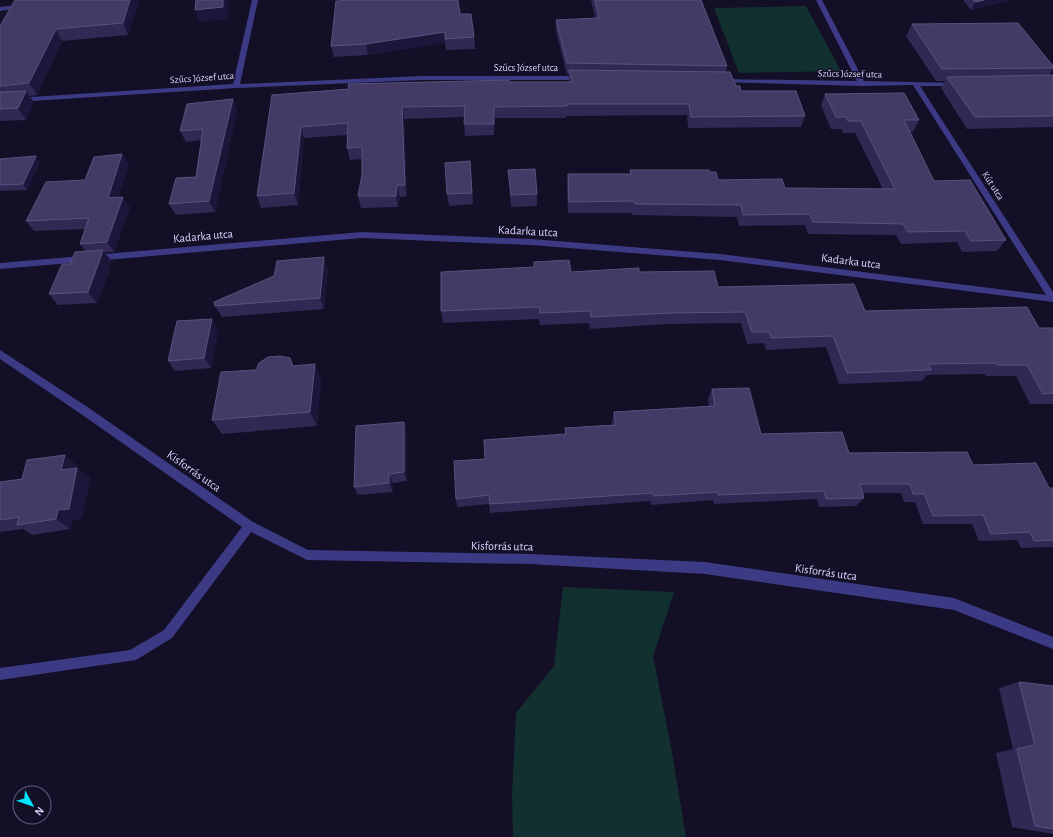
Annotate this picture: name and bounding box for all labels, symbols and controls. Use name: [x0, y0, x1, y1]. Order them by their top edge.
street label: Szűcs József utca: [494, 63, 559, 73]
street label: Szűcs József utca: [818, 68, 883, 80]
street label: Szűcs József utca: [170, 71, 235, 85]
street label: Kút utca: [980, 170, 1006, 202]
street label: Kadarka utca: [498, 223, 559, 239]
street label: Kadarka utca: [173, 227, 234, 245]
street label: Kadarka utca: [820, 251, 882, 271]
street label: Kisforrás utca: [165, 448, 223, 494]
street label: Kisforrás utca: [471, 539, 534, 553]
street label: Kisforrás utca: [794, 562, 858, 582]
north arrow: [12, 785, 52, 825]
text: N: [33, 805, 46, 818]

